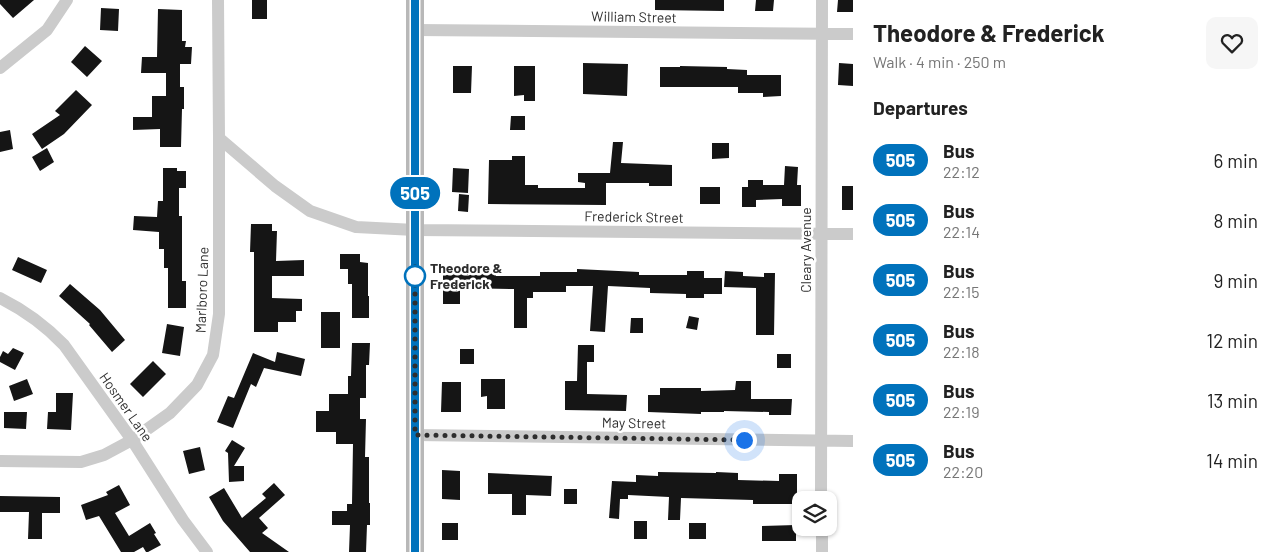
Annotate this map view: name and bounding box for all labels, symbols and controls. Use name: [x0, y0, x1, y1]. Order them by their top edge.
street label: William Street: [591, 7, 677, 26]
button: heart: [1206, 17, 1258, 69]
text: Theodore & Frederick: [873, 18, 1104, 47]
text: Walk · 4 min · 250 m: [873, 52, 1006, 71]
text: Departures: [873, 96, 968, 119]
text: Bus: [943, 139, 975, 162]
text: 505: [886, 149, 915, 171]
text: 6 min: [1214, 149, 1258, 172]
text: 22:12: [943, 162, 980, 181]
line badge: 505: [386, 177, 444, 209]
text: 505: [400, 182, 430, 204]
text: Bus: [943, 199, 975, 222]
street label: Frederick Street: [584, 207, 684, 226]
street label: Cleary Avenue: [797, 207, 814, 293]
text: 505: [886, 209, 915, 231]
text: 8 min: [1214, 209, 1258, 232]
text: 22:14: [943, 222, 980, 241]
street label: Marlboro Lane: [192, 247, 211, 333]
place label: Theodore & Frederick: [430, 259, 503, 292]
text: Bus: [943, 259, 975, 282]
marker: Theodore & Frederick: [404, 265, 426, 287]
text: 505: [886, 269, 915, 291]
text: 9 min: [1214, 269, 1258, 292]
text: 22:15: [943, 282, 979, 301]
text: Bus: [943, 319, 975, 342]
text: 505: [886, 329, 915, 351]
text: 12 min: [1207, 329, 1258, 352]
text: 22:18: [943, 342, 980, 361]
street label: Hosmer Lane: [96, 369, 156, 445]
text: Bus: [943, 379, 975, 402]
text: 505: [886, 389, 915, 411]
text: 13 min: [1207, 389, 1258, 412]
text: 22:19: [943, 402, 980, 421]
street label: May Street: [602, 413, 666, 432]
your location: [732, 428, 757, 453]
text: Bus: [943, 439, 975, 462]
text: 505: [886, 449, 915, 471]
text: 14 min: [1206, 449, 1258, 472]
text: 22:20: [943, 462, 983, 481]
map controls: [792, 491, 837, 536]
button: layers: [792, 491, 837, 536]

